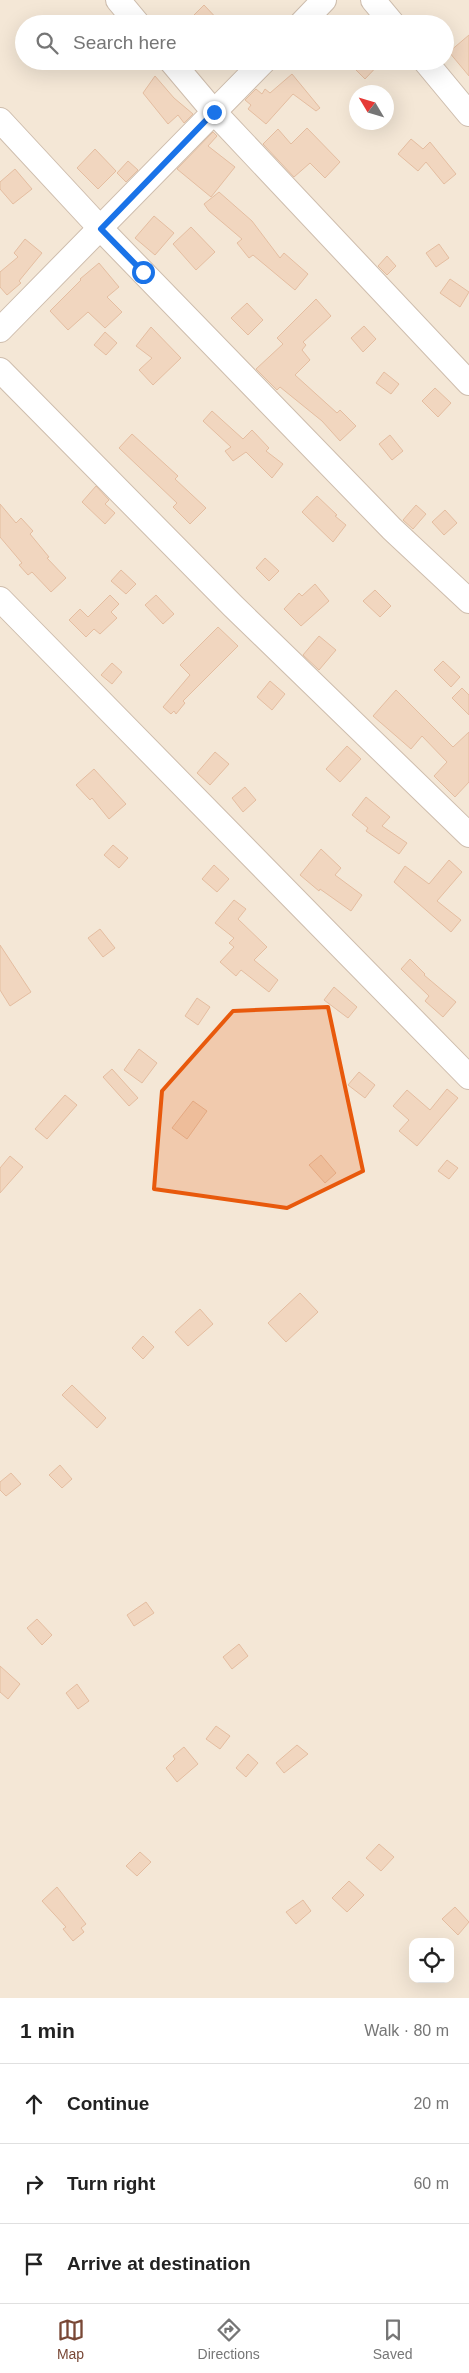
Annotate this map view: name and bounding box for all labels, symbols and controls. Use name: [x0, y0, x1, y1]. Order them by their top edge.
search box: [15, 15, 454, 70]
icon: search: [33, 29, 61, 57]
text: Search here: [73, 32, 177, 53]
north arrow: [349, 85, 394, 130]
route end: [203, 101, 226, 124]
route start: [132, 261, 155, 284]
map controls: [409, 1938, 454, 1983]
button: locate: [409, 1938, 454, 1983]
text: 1 min: [20, 2019, 75, 2042]
text: Walk · 80 m: [364, 2022, 449, 2039]
icon: ahead: [20, 2090, 48, 2118]
text: Continue: [67, 2093, 149, 2114]
text: 20 m: [413, 2095, 449, 2112]
icon: right: [20, 2170, 48, 2198]
text: Turn right: [67, 2173, 155, 2194]
text: 60 m: [413, 2175, 449, 2192]
icon: arrive: [20, 2250, 48, 2278]
text: Arrive at destination: [67, 2253, 251, 2274]
tab: Map: [57, 2316, 85, 2362]
tab: Directions: [198, 2316, 260, 2362]
tab: Saved: [373, 2316, 412, 2362]

